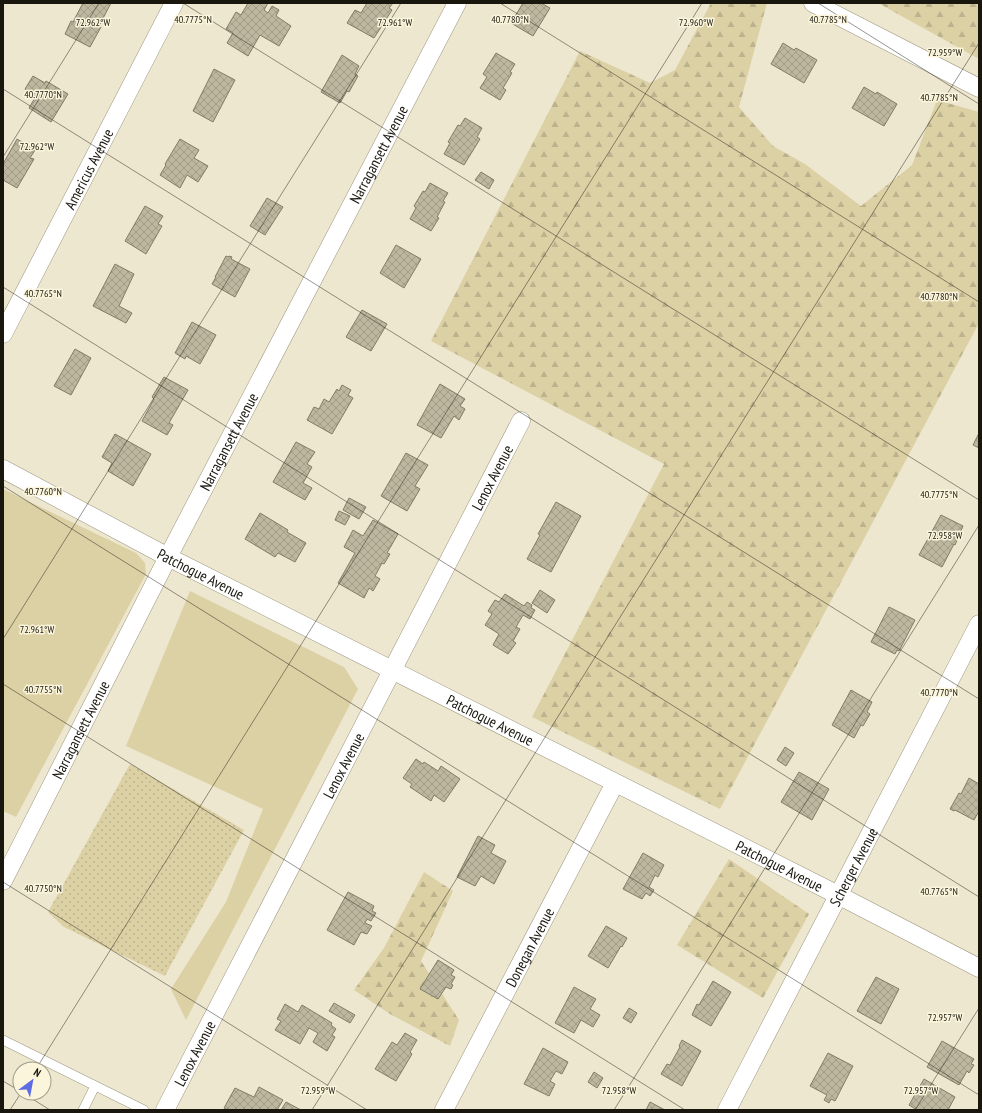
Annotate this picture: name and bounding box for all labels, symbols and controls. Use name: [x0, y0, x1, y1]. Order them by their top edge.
text: 40.7775°N: [174, 13, 212, 26]
text: 40.7780°N: [491, 13, 529, 26]
text: 40.7785°N: [809, 13, 847, 26]
text: 72.962°W: [76, 16, 110, 29]
text: 72.961°W: [378, 16, 412, 29]
text: 72.960°W: [679, 16, 713, 29]
text: 72.959°W: [928, 46, 962, 59]
text: 40.7770°N: [24, 88, 62, 101]
text: 40.7785°N: [920, 91, 958, 104]
street label: Narragansett Avenue: [345, 102, 412, 206]
street label: Americus Avenue: [60, 125, 117, 212]
text: 72.962°W: [20, 140, 54, 153]
text: 40.7765°N: [24, 287, 62, 300]
text: 40.7780°N: [920, 290, 958, 303]
street label: Narragansett Avenue: [195, 389, 262, 494]
street label: Lenox Avenue: [467, 441, 517, 513]
text: 40.7760°N: [24, 485, 62, 498]
text: 40.7775°N: [920, 488, 958, 501]
text: 72.958°W: [928, 529, 962, 542]
street label: Patchogue Avenue: [154, 544, 248, 603]
text: 72.961°W: [20, 623, 54, 636]
street label: Narragansett Avenue: [47, 677, 113, 782]
text: 40.7755°N: [24, 683, 62, 696]
text: 40.7770°N: [920, 686, 958, 699]
street label: Patchogue Avenue: [444, 690, 537, 749]
street label: Lenox Avenue: [318, 729, 368, 801]
street label: Scherger Avenue: [825, 824, 881, 909]
street label: Patchogue Avenue: [733, 836, 826, 895]
text: 40.7750°N: [24, 882, 62, 895]
text: 40.7765°N: [920, 885, 958, 898]
street label: Donegan Avenue: [501, 904, 558, 990]
text: 72.957°W: [928, 1011, 962, 1024]
street label: Lenox Avenue: [170, 1017, 219, 1089]
north arrow: [12, 1061, 52, 1101]
text: N: [31, 1065, 44, 1080]
text: 72.959°W: [301, 1084, 335, 1097]
text: 72.958°W: [602, 1084, 636, 1097]
text: 72.957°W: [904, 1084, 938, 1097]

